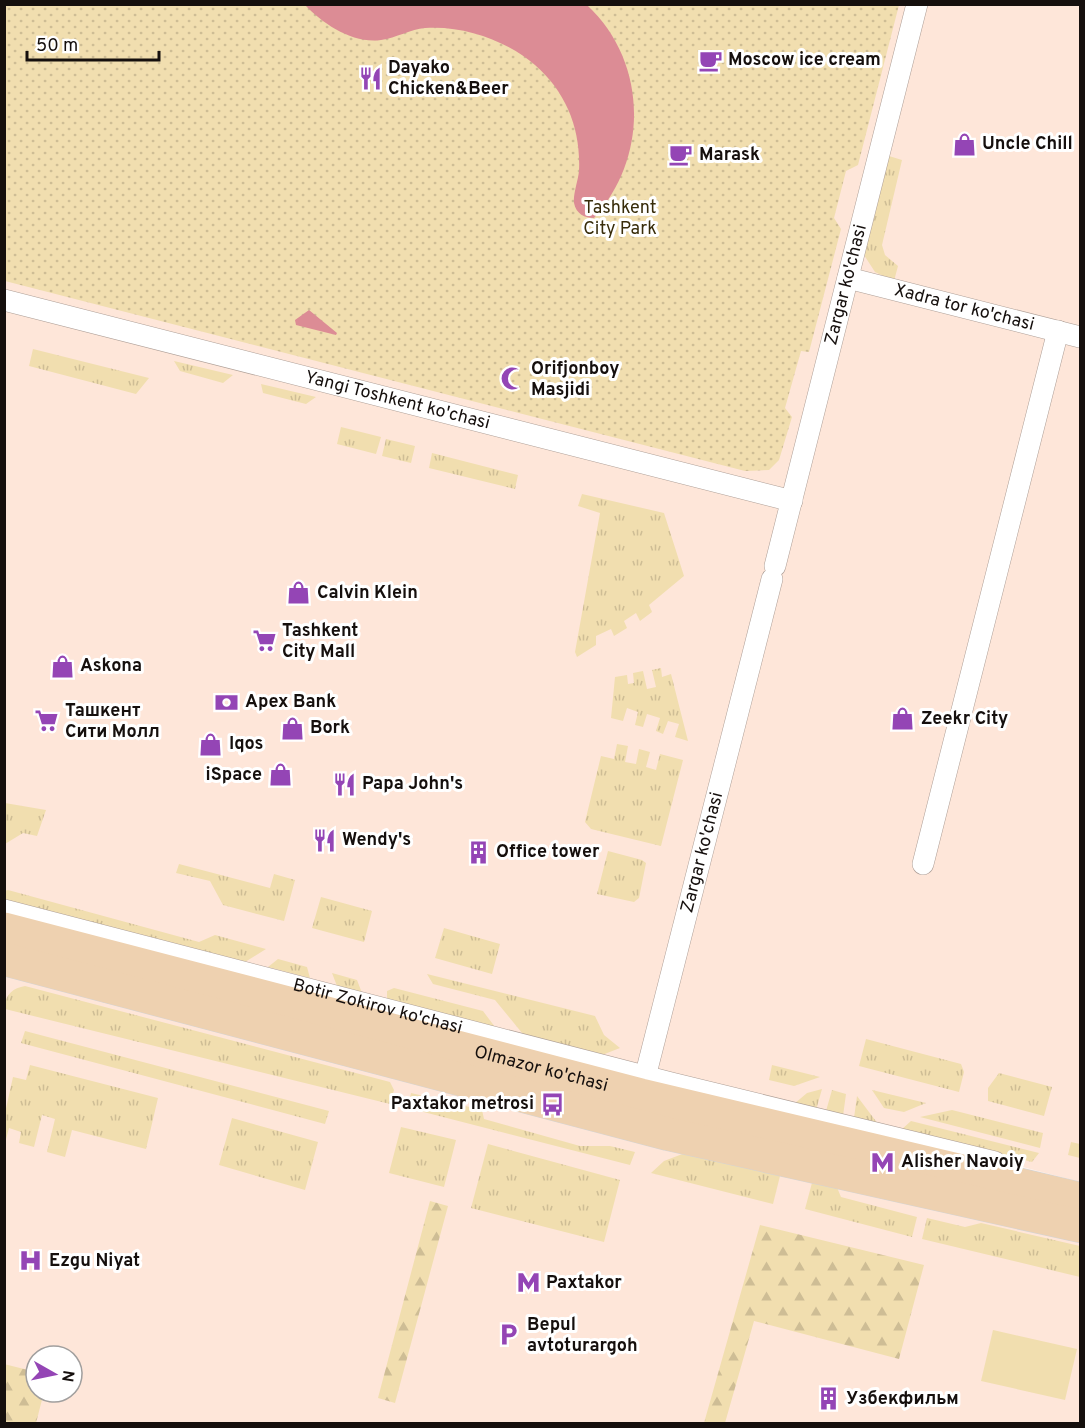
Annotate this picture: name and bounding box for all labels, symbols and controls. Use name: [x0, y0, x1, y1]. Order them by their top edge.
scale bar: [27, 24, 159, 62]
text: 50 m: [36, 35, 78, 58]
cafe icon: Moscow ice cream: [697, 47, 723, 73]
place label: Moscow ice cream: [728, 49, 881, 72]
place label: Dayako Chicken&Beer: [388, 57, 509, 101]
restaurant icon: Dayako Chicken&Beer: [357, 65, 383, 91]
shop icon: Uncle Chill: [951, 131, 977, 157]
place label: Uncle Chill: [982, 133, 1073, 156]
cafe icon: Marask: [668, 142, 694, 168]
place label: Marask: [699, 144, 760, 167]
park label: Tashkent City Park: [583, 197, 657, 241]
street label: Zargar ko'chasi: [820, 222, 872, 348]
street label: Xadra tor ko'chasi: [892, 279, 1037, 336]
place label: Orifjonboy Masjidi: [531, 358, 620, 402]
street label: Yangi Toshkent ko'chasi: [302, 366, 493, 435]
mosque icon: Orifjonboy Masjidi: [500, 366, 526, 392]
shop icon: Calvin Klein: [286, 580, 312, 606]
place label: Calvin Klein: [317, 582, 418, 605]
place label: Tashkent City Mall: [282, 620, 358, 664]
supermarket icon: Tashkent City Mall: [251, 628, 277, 654]
shop icon: Askona: [49, 653, 75, 679]
place label: Askona: [80, 655, 142, 678]
bank icon: Apex Bank: [214, 689, 240, 715]
place label: Apex Bank: [245, 691, 336, 714]
place label: Ташкент Сити Молл: [65, 700, 160, 744]
shop icon: Zeekr City: [890, 706, 916, 732]
supermarket icon: Ташкент Сити Молл: [34, 708, 60, 734]
place label: Zeekr City: [921, 708, 1008, 731]
shop icon: Bork: [279, 715, 305, 741]
place label: Bork: [310, 717, 350, 740]
shop icon: Iqos: [198, 731, 224, 757]
place label: Iqos: [229, 733, 263, 756]
shop icon: iSpace: [267, 762, 293, 788]
place label: iSpace: [206, 764, 262, 787]
restaurant icon: Papa John's: [331, 771, 357, 797]
place label: Papa John's: [362, 773, 463, 796]
street label: Zargar ko'chasi: [676, 790, 729, 915]
restaurant icon: Wendy's: [311, 827, 337, 853]
place label: Wendy's: [342, 829, 411, 852]
building icon: Office tower: [465, 839, 491, 865]
place label: Office tower: [496, 841, 600, 864]
street label: Botir Zokirov ko'chasi: [290, 974, 465, 1040]
street label: Olmazor ko'chasi: [472, 1040, 610, 1097]
bus stop icon: Paxtakor metrosi: [539, 1091, 565, 1117]
place label: Paxtakor metrosi: [391, 1093, 534, 1116]
metro station icon: Alisher Navoiy: [870, 1149, 896, 1175]
place label: Alisher Navoiy: [901, 1151, 1024, 1174]
hospital icon: Ezgu Niyat: [18, 1248, 44, 1274]
place label: Ezgu Niyat: [49, 1250, 140, 1273]
metro station icon: Paxtakor: [515, 1270, 541, 1296]
place label: Paxtakor: [546, 1272, 622, 1295]
place label: Bepul avtoturargoh: [527, 1314, 638, 1358]
parking icon: Bepul avtoturargoh: [496, 1322, 522, 1348]
north arrow: [24, 1344, 84, 1404]
text: N: [56, 1369, 78, 1383]
building icon: Узбекфильм: [815, 1386, 841, 1412]
place label: Узбекфильм: [846, 1388, 959, 1411]

